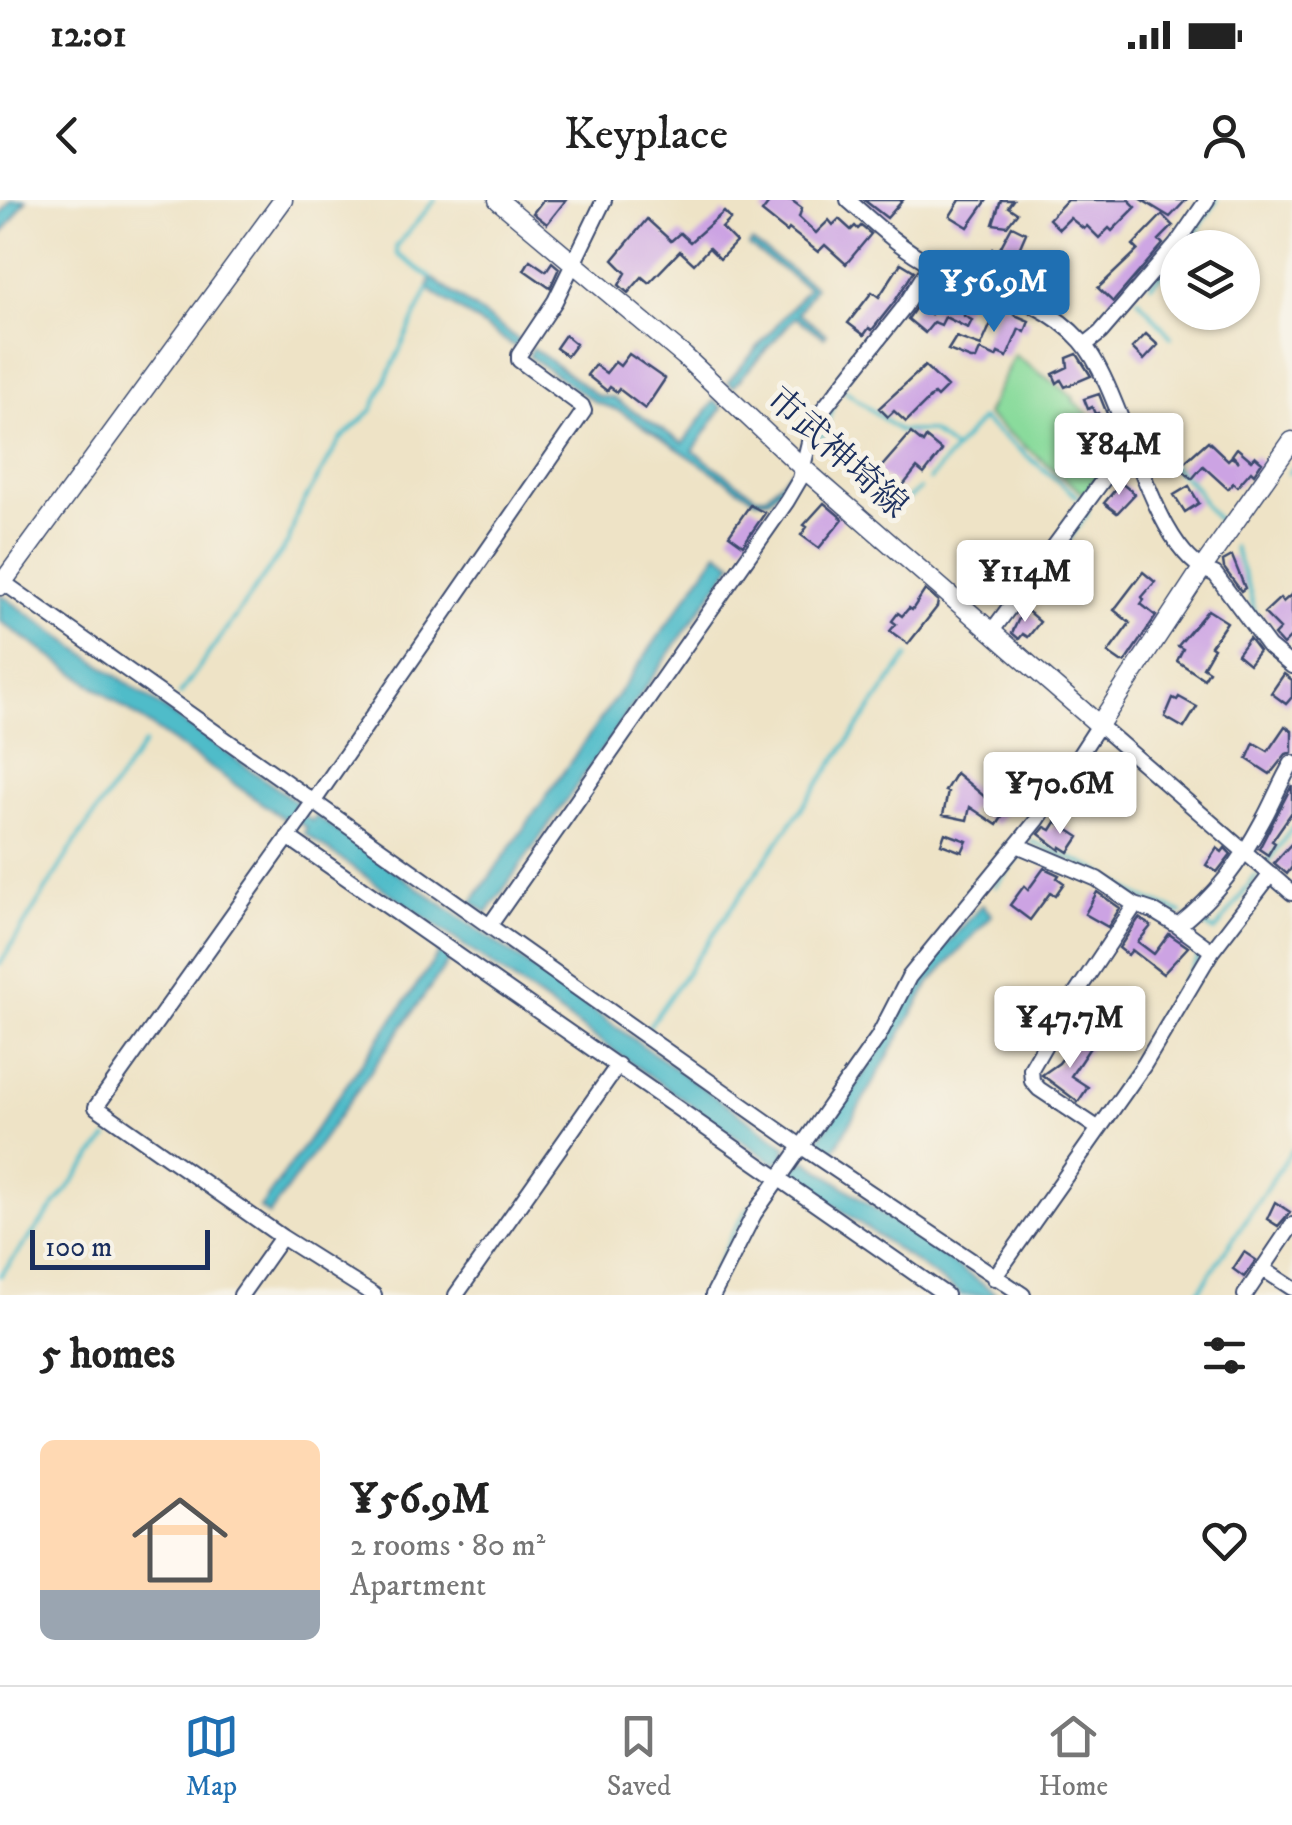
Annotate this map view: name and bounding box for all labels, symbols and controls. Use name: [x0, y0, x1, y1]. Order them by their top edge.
text: 12:01: [50, 11, 127, 59]
text: Keyplace: [564, 107, 728, 163]
icon: back: [40, 108, 95, 163]
icon: person: [1197, 108, 1252, 163]
map controls: [1160, 230, 1260, 330]
button: layers: [1160, 230, 1260, 330]
pin: ¥56.9M: [913, 250, 1075, 335]
text: ¥56.9M: [941, 262, 1047, 302]
street label: 市武神埼線: [757, 379, 916, 528]
pin: ¥84M: [1060, 413, 1178, 498]
text: ¥84M: [1076, 425, 1162, 465]
pin: ¥114M: [955, 540, 1095, 625]
text: ¥114M: [979, 552, 1071, 592]
pin: ¥70.6M: [979, 752, 1141, 837]
text: ¥70.6M: [1005, 764, 1115, 804]
pin: ¥47.7M: [989, 986, 1151, 1071]
text: ¥47.7M: [1016, 998, 1124, 1038]
scale bar: [30, 1225, 210, 1270]
text: 100 m: [45, 1230, 112, 1265]
icon: filters: [1197, 1328, 1252, 1383]
text: 5 homes: [40, 1329, 175, 1381]
text: ¥56.9M: [350, 1474, 490, 1526]
icon: home: [120, 1480, 240, 1600]
icon: heart: [1197, 1513, 1252, 1568]
text: 2 rooms · 80 m²: [350, 1526, 545, 1566]
text: Apartment: [350, 1566, 486, 1606]
tab: Map: [184, 1709, 239, 1804]
tab: Saved: [607, 1709, 671, 1804]
tab: Home: [1039, 1709, 1108, 1804]

